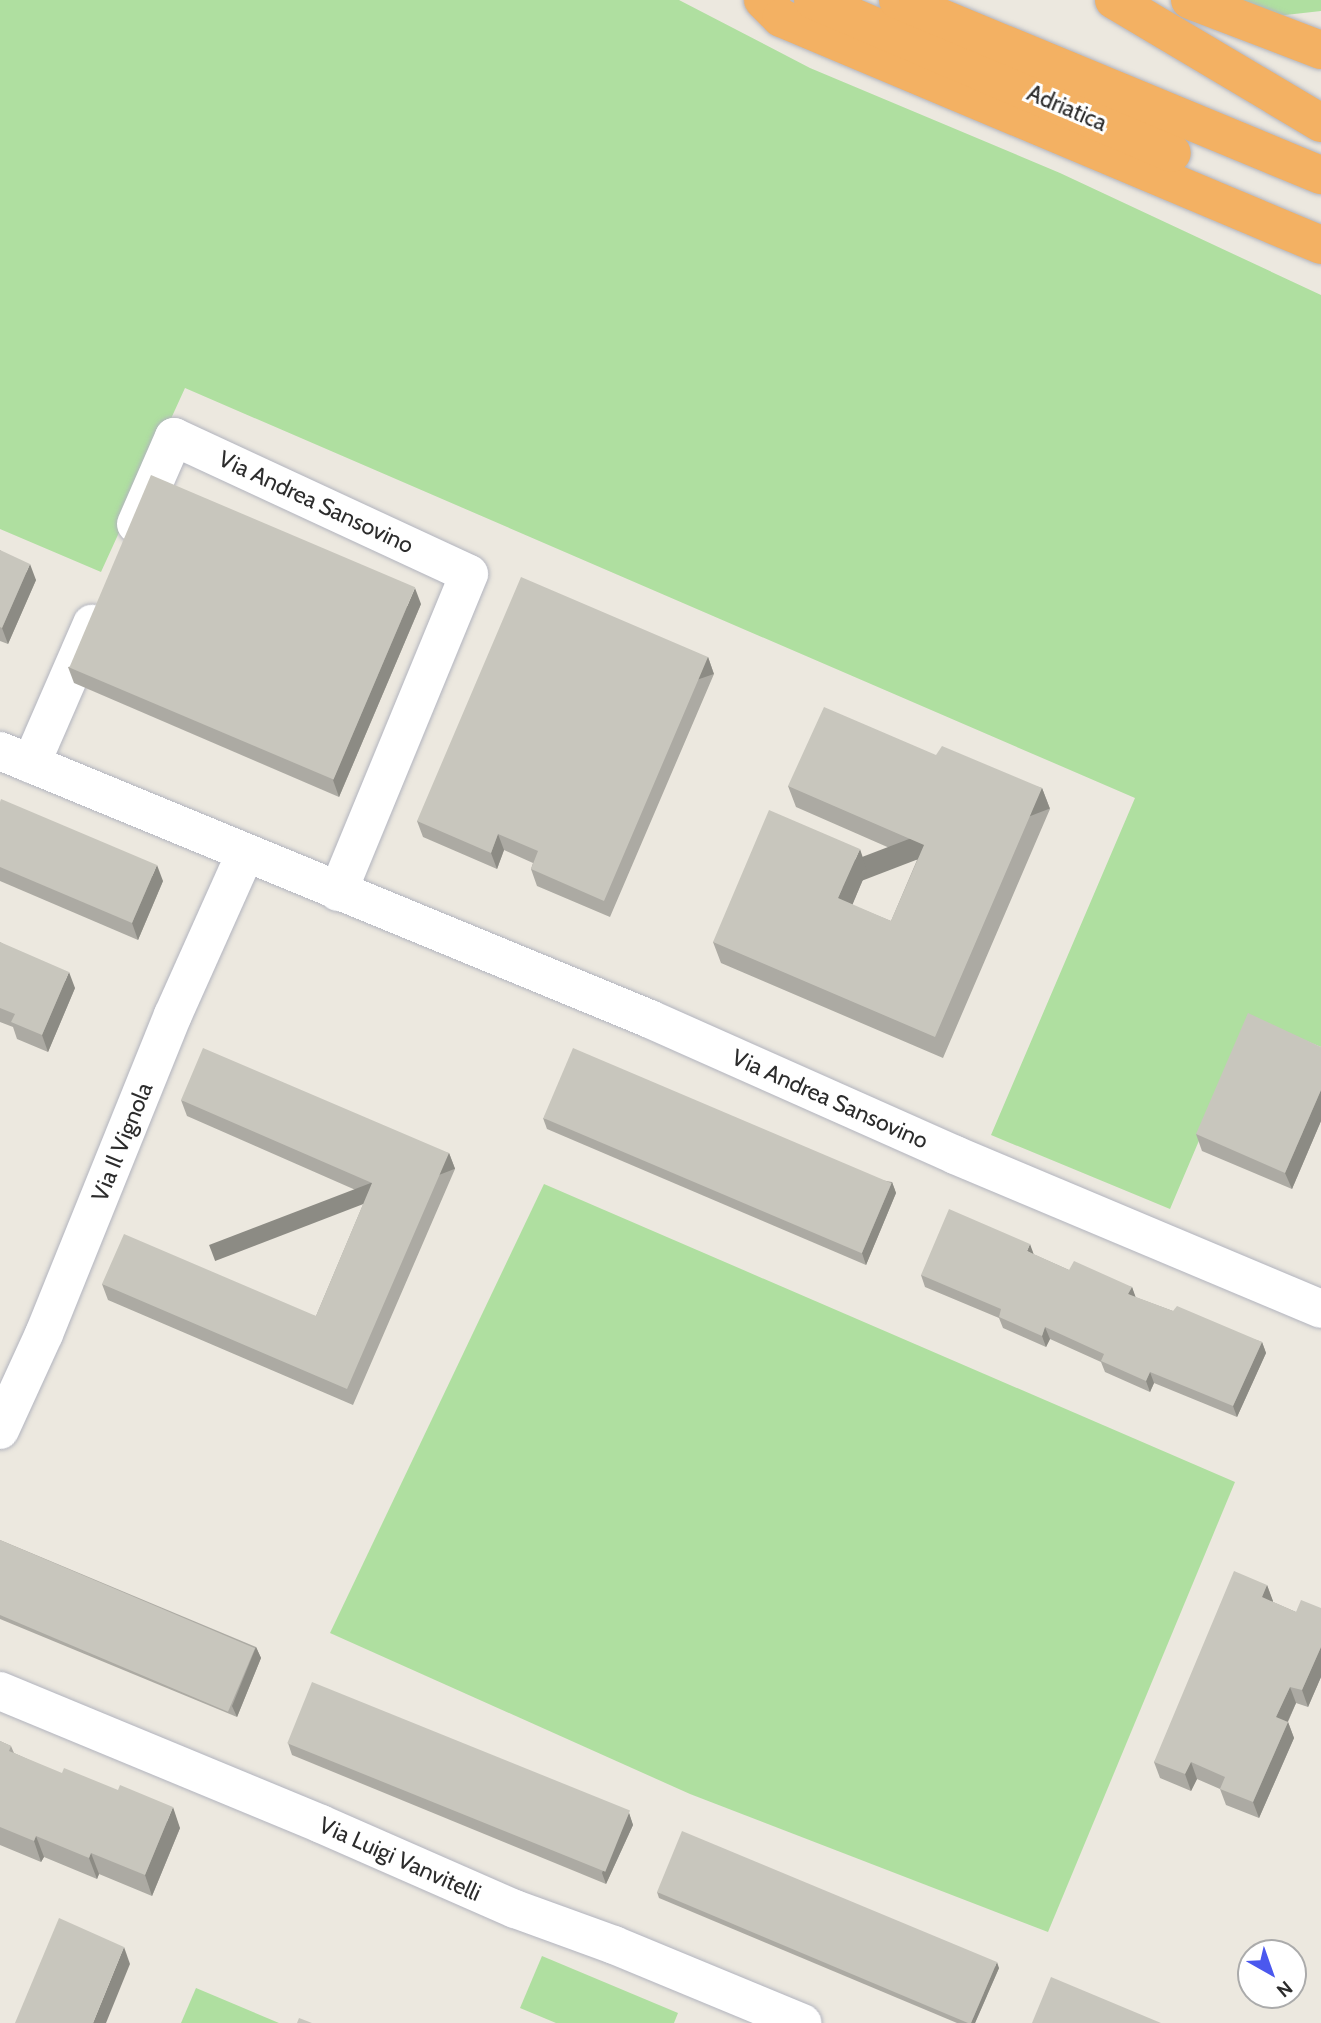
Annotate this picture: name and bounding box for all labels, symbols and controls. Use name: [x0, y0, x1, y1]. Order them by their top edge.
street label: Adriatica: [1023, 79, 1111, 137]
street label: Via Andrea Sansovino: [214, 445, 418, 559]
street label: Via Andrea Sansovino: [728, 1043, 932, 1155]
street label: Via Il Vignola: [86, 1079, 158, 1205]
street label: Via Luigi Vanvitelli: [315, 1811, 485, 1907]
north arrow: [1237, 1939, 1307, 2009]
text: N: [1272, 1976, 1297, 2002]

